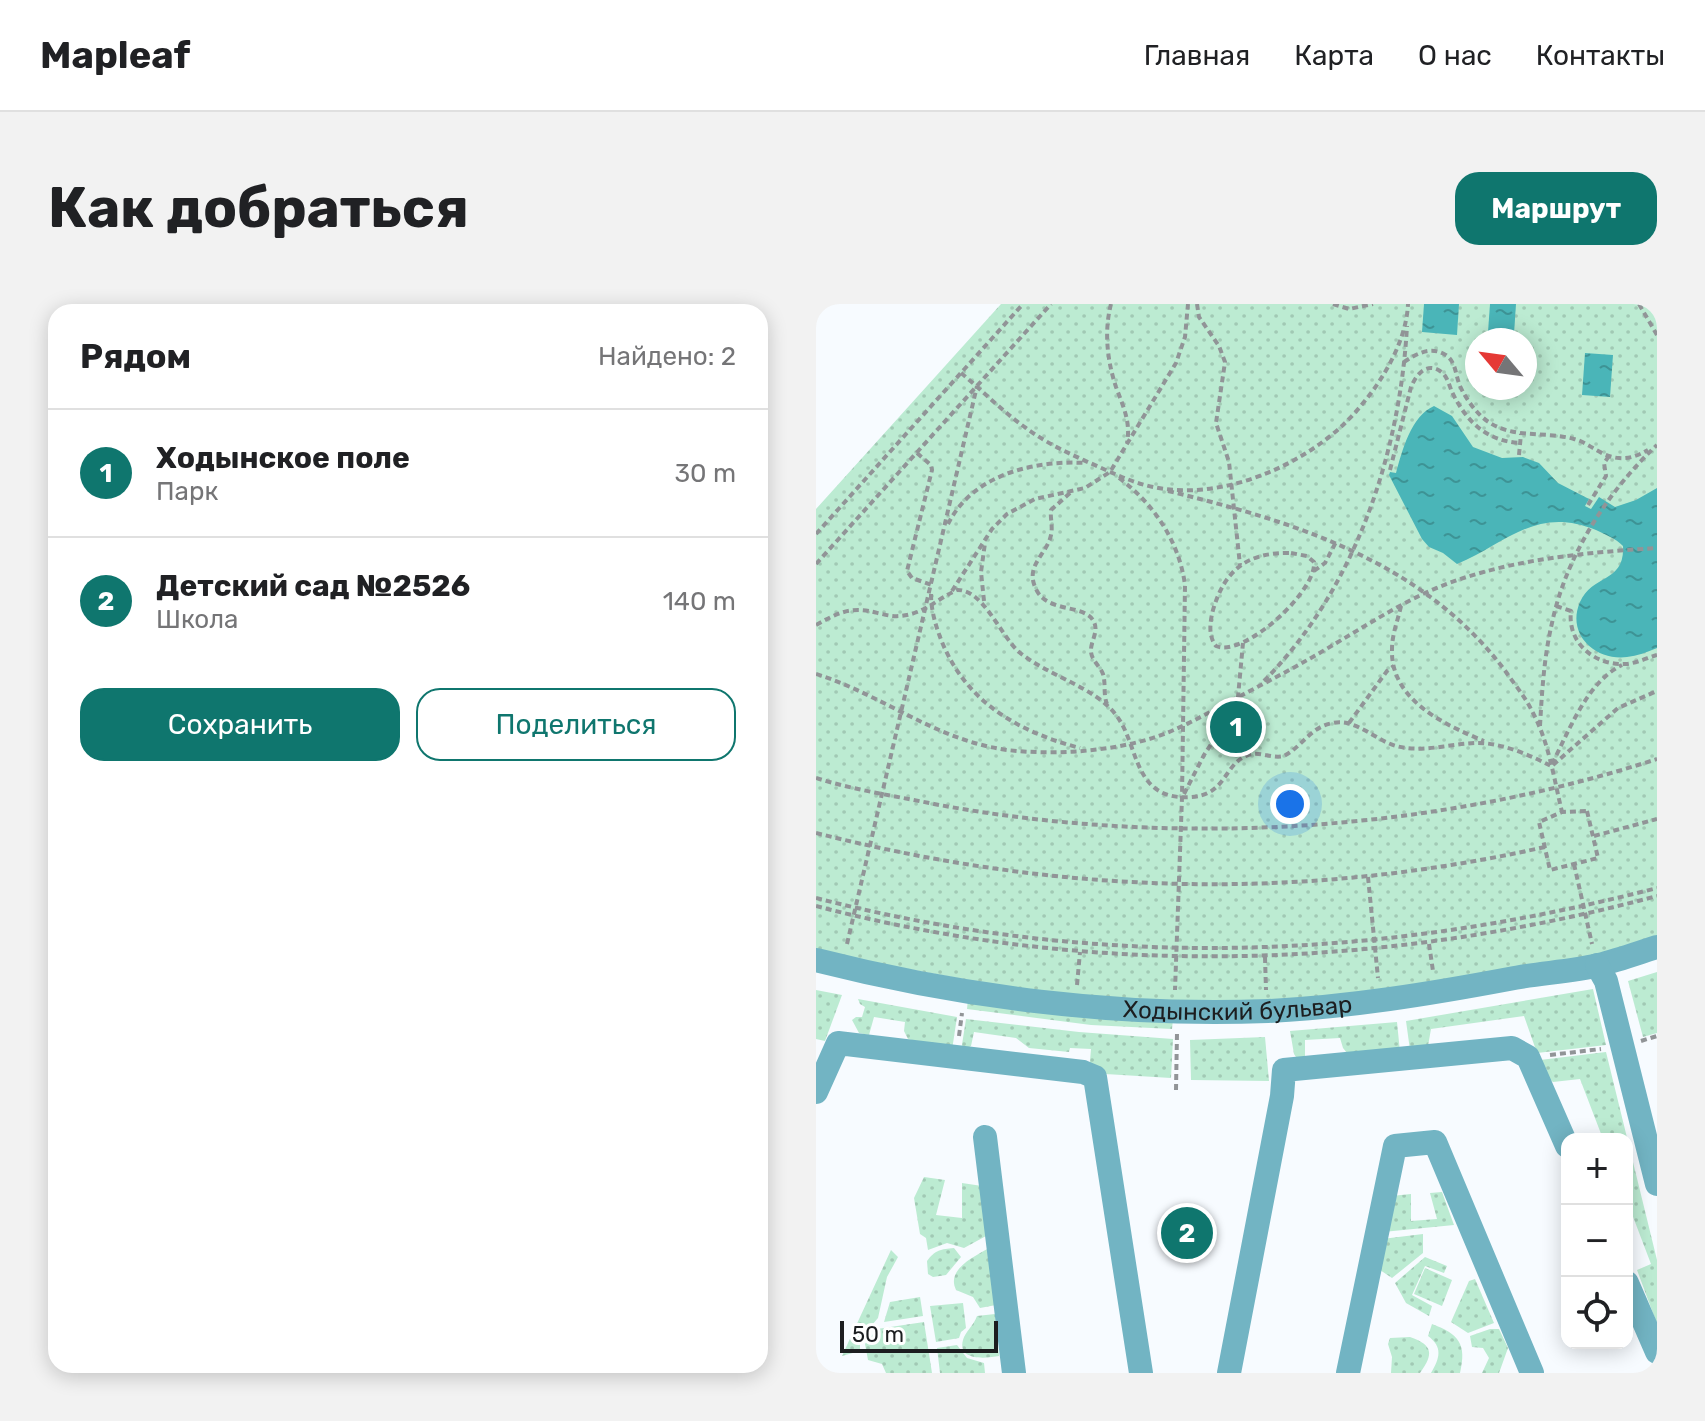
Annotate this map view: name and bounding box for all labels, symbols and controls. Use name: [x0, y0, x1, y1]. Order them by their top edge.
text: Mapleaf: [40, 32, 190, 78]
text: Главная: [1144, 39, 1250, 72]
text: Карта: [1294, 39, 1374, 72]
text: О нас: [1418, 39, 1492, 72]
text: Контакты: [1536, 39, 1665, 72]
button: Маршрут: [1455, 172, 1657, 245]
text: Как добраться: [48, 175, 469, 241]
north arrow: [1465, 328, 1537, 400]
text: Рядом: [80, 336, 191, 377]
text: Найдено: 2: [598, 341, 736, 372]
text: Ходынское поле: [156, 440, 410, 476]
text: 1: [100, 458, 112, 489]
text: 30 m: [674, 458, 736, 489]
text: Парк: [156, 476, 218, 507]
text: Детский сад №2526: [156, 568, 470, 604]
text: 2: [98, 586, 114, 617]
text: 140 m: [663, 586, 736, 617]
text: Школа: [156, 604, 238, 635]
button: Сохранить: [80, 688, 400, 761]
button: Поделиться: [416, 688, 736, 761]
pin: 1: [1210, 697, 1262, 757]
your location: [1270, 784, 1310, 824]
street label: Ходынский бульвар: [1122, 990, 1354, 1026]
map controls: [1561, 1133, 1633, 1349]
button: +: [1561, 1133, 1633, 1205]
pin: 2: [1161, 1203, 1213, 1263]
button: −: [1561, 1205, 1633, 1277]
button: locate: [1561, 1277, 1633, 1349]
scale bar: [840, 1317, 998, 1353]
text: 50 m: [852, 1321, 904, 1348]

